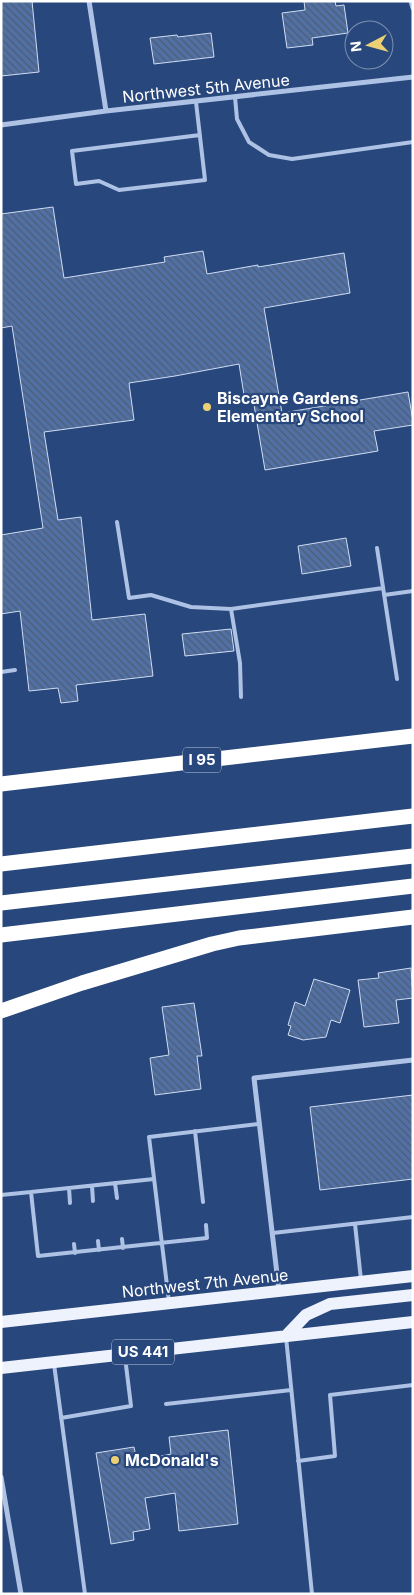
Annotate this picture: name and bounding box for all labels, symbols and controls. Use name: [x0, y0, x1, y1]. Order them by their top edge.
north arrow: [344, 20, 394, 70]
text: N: [347, 40, 365, 53]
street label: Northwest 5th Avenue: [121, 69, 291, 107]
place label: Biscayne Gardens Elementary School: [217, 388, 364, 426]
marker: Biscayne Gardens Elementary School: [201, 401, 213, 413]
road number: I 95: [183, 748, 221, 772]
street label: Northwest 7th Avenue: [121, 1264, 289, 1302]
road number: US 441: [112, 1340, 174, 1364]
place label: McDonald's: [125, 1450, 219, 1470]
marker: McDonald's: [109, 1454, 121, 1466]

